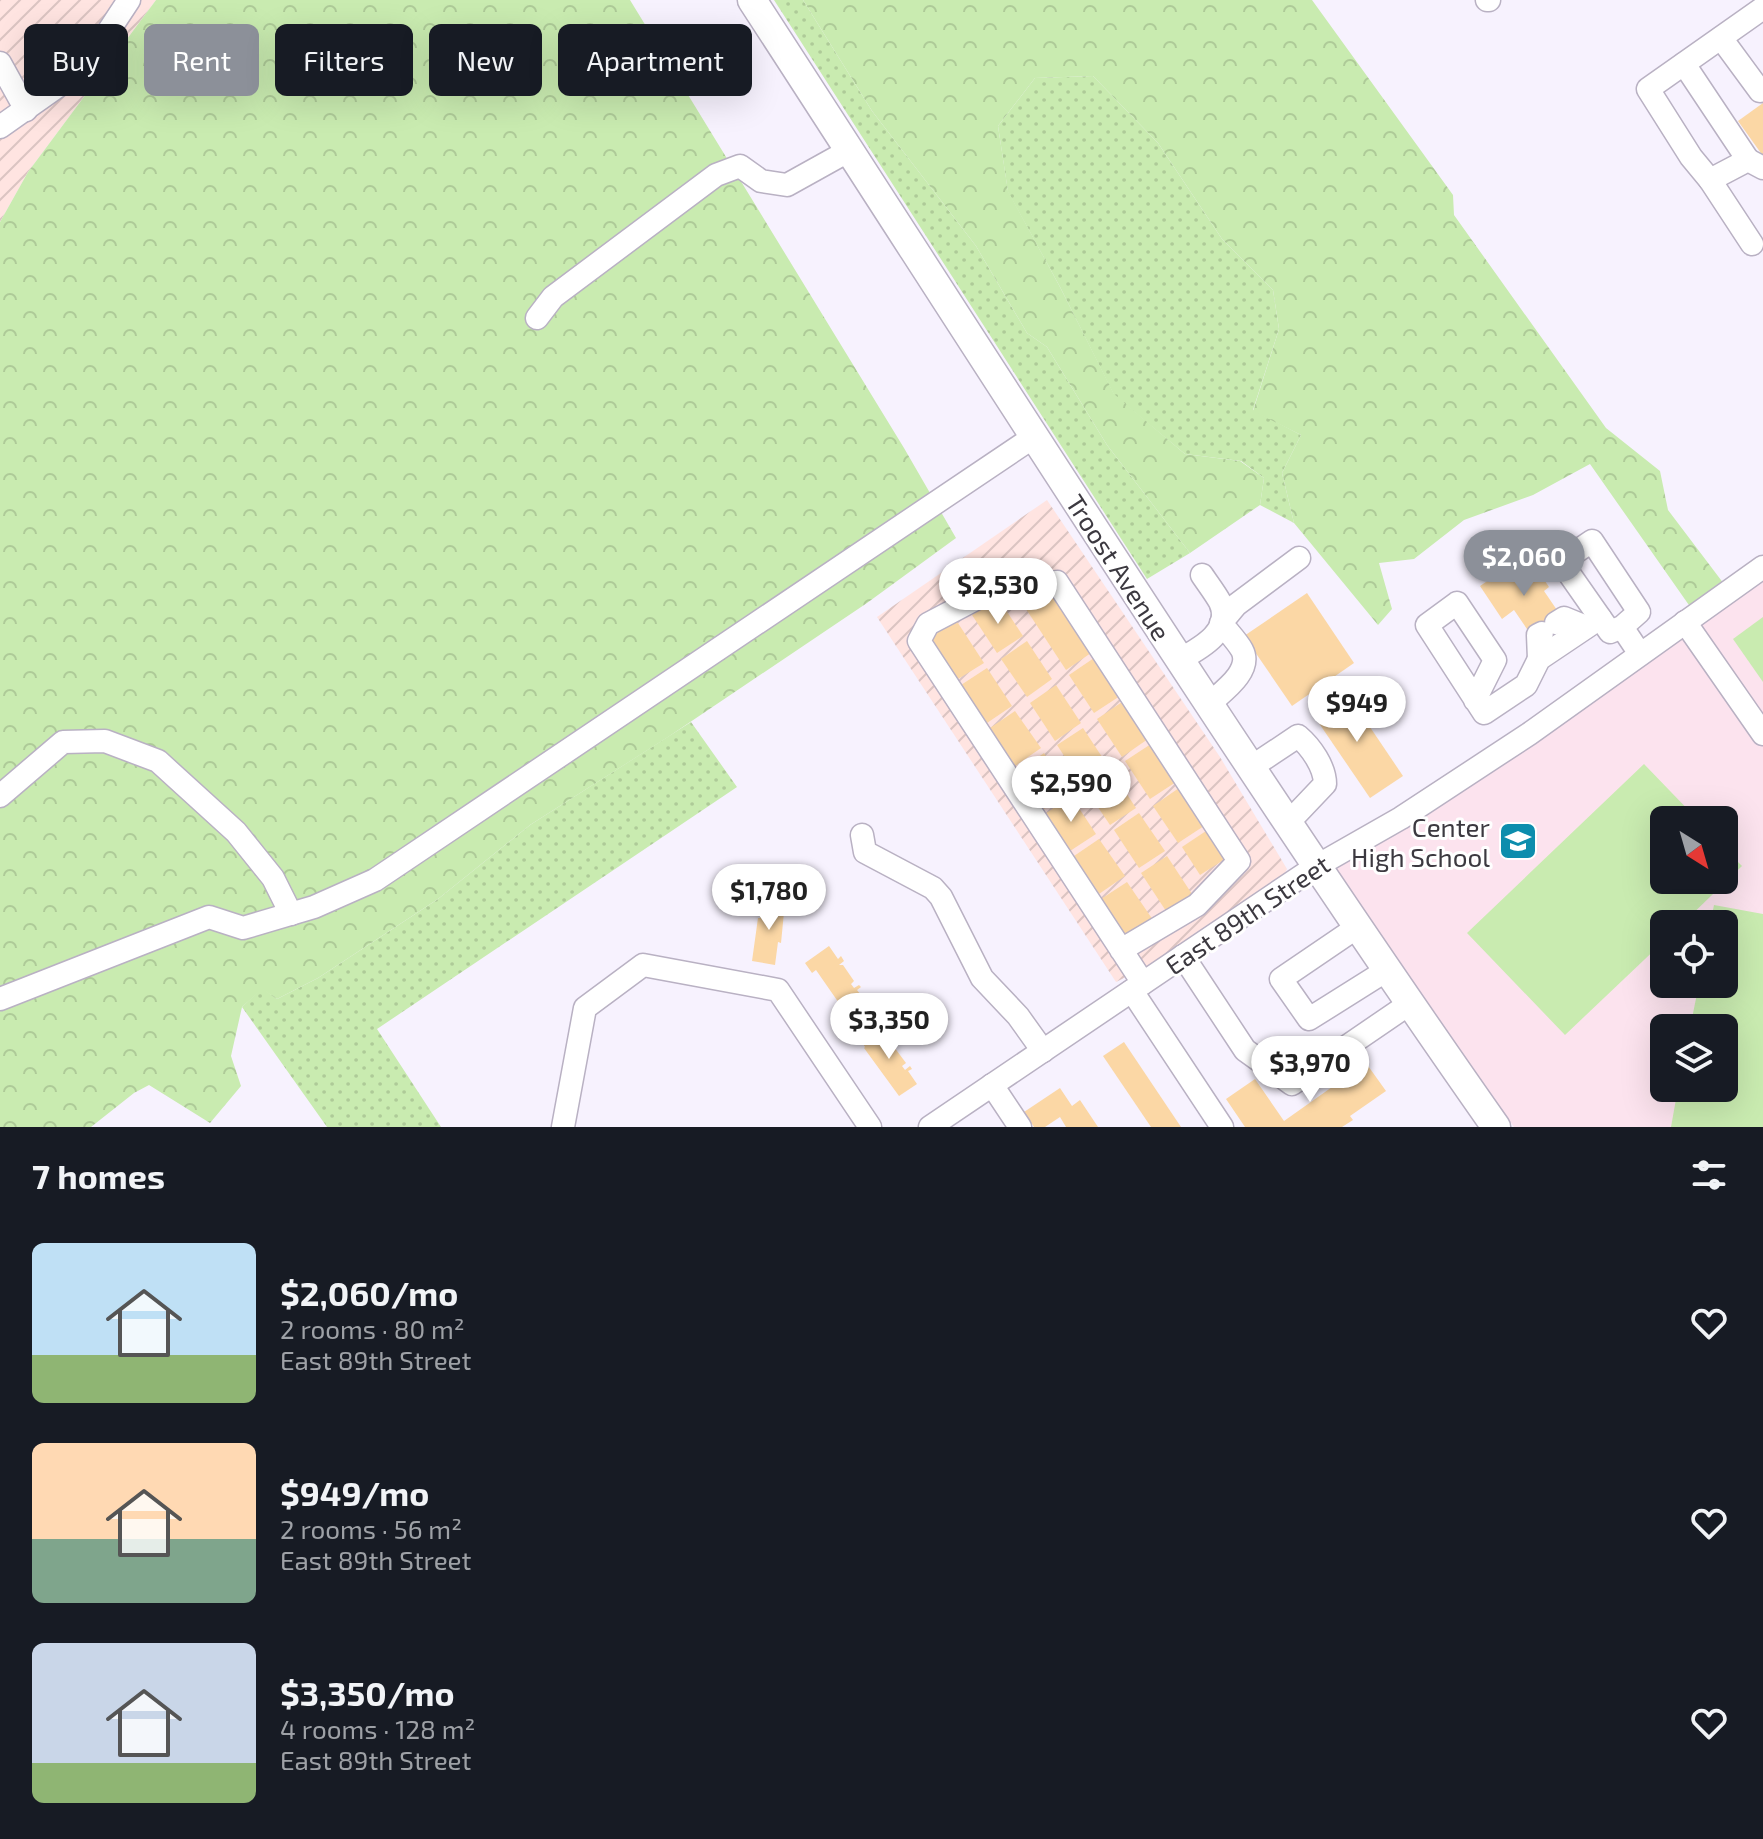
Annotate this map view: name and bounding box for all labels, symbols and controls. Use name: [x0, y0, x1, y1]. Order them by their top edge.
chip: Buy: [24, 24, 128, 96]
chip: Rent: [144, 24, 259, 96]
chip: Filters: [275, 24, 413, 96]
chip: New: [429, 24, 542, 96]
chip: Apartment: [558, 24, 752, 96]
street label: Troost Avenue: [1060, 488, 1178, 646]
pin: $2,060: [1459, 530, 1589, 598]
text: $2,060: [1482, 540, 1566, 571]
pin: $2,530: [933, 558, 1063, 626]
text: $2,530: [957, 568, 1039, 599]
pin: $949: [1310, 676, 1404, 744]
text: $949: [1326, 686, 1388, 717]
pin: $2,590: [1006, 756, 1136, 824]
text: $2,590: [1030, 766, 1112, 797]
north arrow: [1650, 806, 1738, 894]
map controls: [1650, 806, 1738, 1102]
place label: Center High School: [1351, 811, 1490, 872]
school or university icon: Center High School: [1497, 820, 1539, 862]
street label: East 89th Street: [1159, 848, 1335, 980]
pin: $1,780: [704, 864, 834, 932]
text: $1,780: [730, 874, 808, 905]
button: locate: [1650, 910, 1738, 998]
pin: $3,350: [824, 993, 954, 1061]
text: $3,350: [848, 1003, 930, 1034]
button: layers: [1650, 1014, 1738, 1102]
pin: $3,970: [1245, 1036, 1375, 1104]
text: $3,970: [1269, 1046, 1351, 1077]
icon: filters: [1687, 1153, 1731, 1197]
text: 7 homes: [32, 1155, 165, 1196]
text: $2,060/mo: [280, 1272, 458, 1313]
icon: home: [96, 1275, 192, 1371]
icon: heart: [1687, 1301, 1731, 1345]
text: 2 rooms · 80 m²: [280, 1313, 465, 1344]
text: East 89th Street: [280, 1344, 471, 1375]
text: $949/mo: [280, 1472, 429, 1513]
icon: home: [96, 1475, 192, 1571]
icon: heart: [1687, 1501, 1731, 1545]
text: 2 rooms · 56 m²: [280, 1513, 462, 1544]
text: East 89th Street: [280, 1544, 471, 1575]
text: $3,350/mo: [280, 1672, 454, 1713]
icon: home: [96, 1675, 192, 1771]
icon: heart: [1687, 1701, 1731, 1745]
text: 4 rooms · 128 m²: [280, 1713, 475, 1744]
text: East 89th Street: [280, 1744, 471, 1775]

